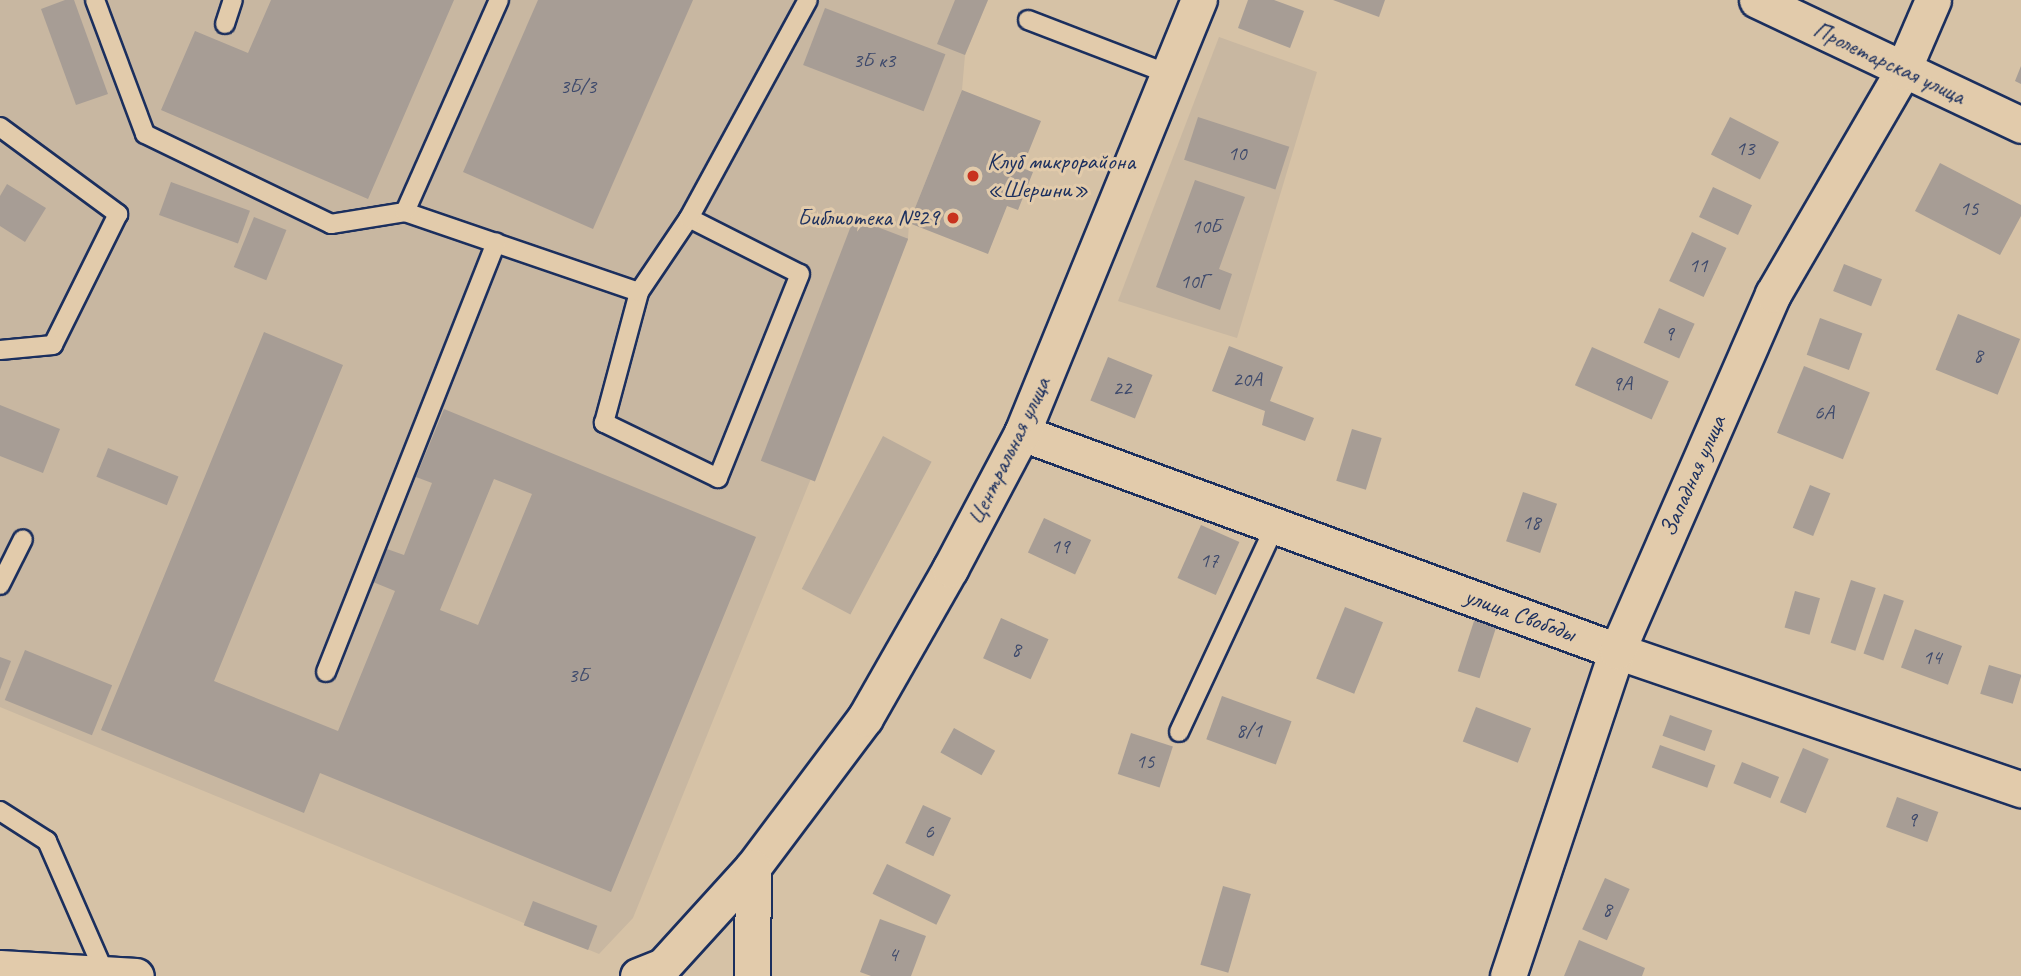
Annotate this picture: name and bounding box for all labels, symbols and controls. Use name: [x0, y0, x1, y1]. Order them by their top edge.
street label: Пролетарская улица: [1808, 15, 1970, 111]
house number: 3Б к3: [853, 47, 895, 73]
house number: 3Б/3: [560, 73, 596, 99]
house number: 13: [1736, 135, 1754, 161]
house number: 10: [1228, 140, 1246, 166]
place label: Клуб микрорайона «Шершни»: [987, 148, 1132, 204]
marker: Клуб микрорайона «Шершни»: [965, 168, 981, 184]
house number: 15: [1960, 195, 1978, 221]
place label: Библиотека №29: [797, 204, 939, 232]
marker: Библиотека №29: [945, 210, 961, 226]
house number: 10Б: [1191, 213, 1221, 239]
house number: 11: [1689, 252, 1707, 278]
house number: 10Г: [1180, 268, 1208, 294]
house number: 9: [1664, 320, 1674, 346]
house number: 8: [1973, 342, 1983, 368]
house number: 20А: [1232, 366, 1262, 392]
house number: 9А: [1612, 370, 1632, 396]
street label: Центральная улица: [961, 372, 1057, 530]
house number: 22: [1113, 375, 1131, 401]
house number: 6А: [1814, 399, 1834, 425]
street label: Западная улица: [1653, 410, 1733, 542]
house number: 18: [1522, 509, 1540, 535]
house number: 19: [1051, 533, 1069, 559]
house number: 17: [1200, 547, 1218, 573]
street label: улица Свободы: [1462, 582, 1578, 648]
house number: 8: [1011, 636, 1021, 662]
house number: 14: [1923, 644, 1941, 670]
house number: 3Б: [568, 662, 588, 688]
house number: 8/1: [1236, 717, 1262, 743]
house number: 15: [1136, 748, 1154, 774]
house number: 9: [1907, 806, 1917, 832]
house number: 6: [924, 818, 934, 844]
house number: 8: [1602, 896, 1612, 922]
house number: 4: [888, 941, 898, 967]

